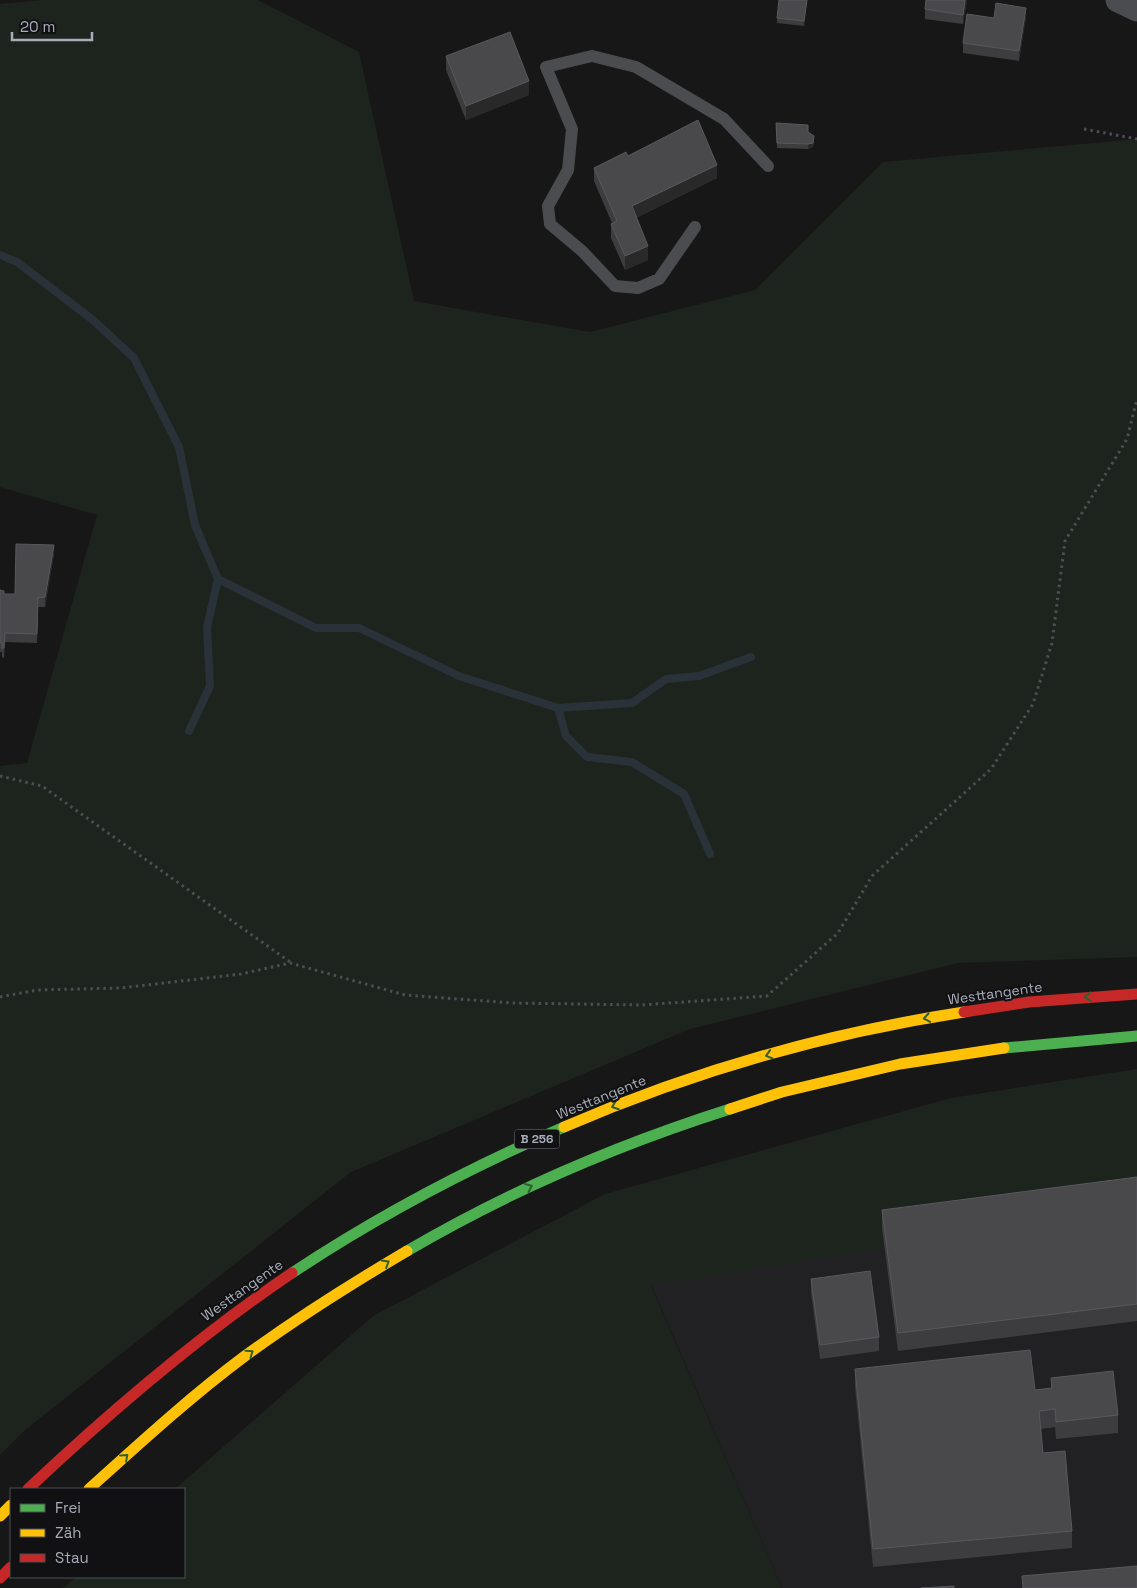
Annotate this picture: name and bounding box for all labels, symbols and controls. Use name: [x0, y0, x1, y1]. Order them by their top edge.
scale bar: [12, 10, 92, 42]
text: 20 m: [20, 17, 55, 36]
street label: Westtangente: [946, 977, 1044, 1009]
one-way arrow: [1084, 991, 1092, 1002]
one-way arrow: [923, 1013, 932, 1023]
one-way arrow: [765, 1049, 774, 1059]
street label: Westtangente: [553, 1071, 649, 1123]
one-way arrow: [611, 1100, 620, 1110]
road number: B 256: [514, 1130, 560, 1148]
one-way arrow: [524, 1182, 533, 1193]
street label: Westtangente: [198, 1255, 286, 1325]
one-way arrow: [380, 1260, 389, 1270]
one-way arrow: [244, 1350, 254, 1359]
one-way arrow: [120, 1453, 129, 1462]
legend: [10, 1488, 185, 1578]
text: Frei: [55, 1498, 81, 1517]
text: Zäh: [55, 1523, 81, 1542]
text: Stau: [55, 1548, 89, 1567]

